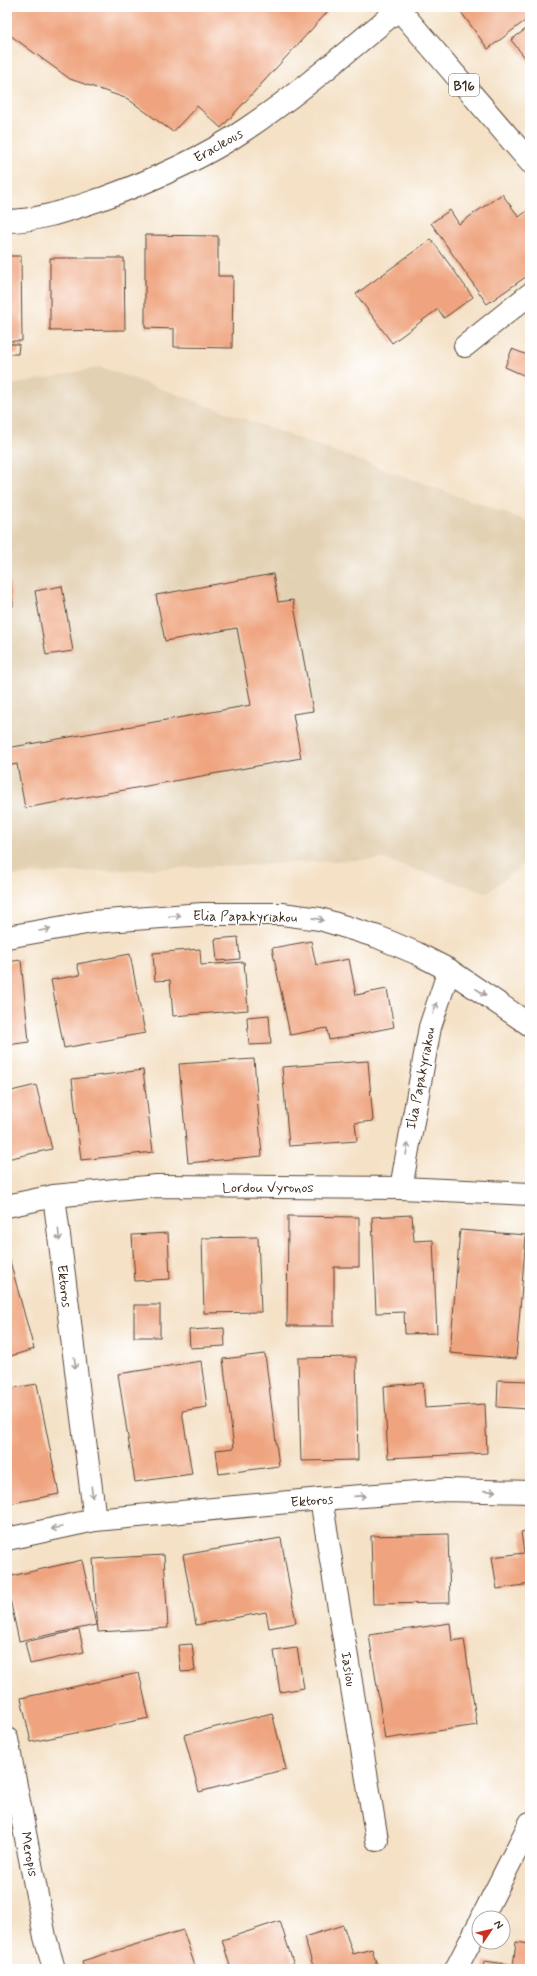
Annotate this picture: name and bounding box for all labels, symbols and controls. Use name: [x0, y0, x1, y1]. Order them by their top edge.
road number: B16: [449, 74, 479, 96]
street label: Eracleous: [191, 125, 246, 167]
street label: Elia Papakyriakou: [193, 907, 297, 927]
one-way arrow: [168, 913, 181, 920]
one-way arrow: [311, 915, 324, 923]
one-way arrow: [39, 926, 52, 934]
one-way arrow: [476, 988, 487, 996]
one-way arrow: [432, 1002, 439, 1015]
street label: Ilia Papakyriakou: [402, 1026, 440, 1131]
one-way arrow: [403, 1143, 411, 1156]
street label: Lordou Vyronos: [222, 1179, 314, 1197]
one-way arrow: [55, 1228, 63, 1241]
street label: Ektoros: [52, 1264, 76, 1308]
one-way arrow: [71, 1357, 79, 1370]
one-way arrow: [88, 1485, 95, 1498]
one-way arrow: [483, 1487, 496, 1495]
street label: Ektoros: [290, 1490, 334, 1512]
one-way arrow: [353, 1492, 366, 1499]
one-way arrow: [51, 1525, 64, 1533]
street label: Iasiou: [336, 1651, 360, 1688]
street label: Meropis: [16, 1830, 42, 1878]
north arrow: [471, 1910, 511, 1950]
text: N: [491, 1918, 506, 1932]

